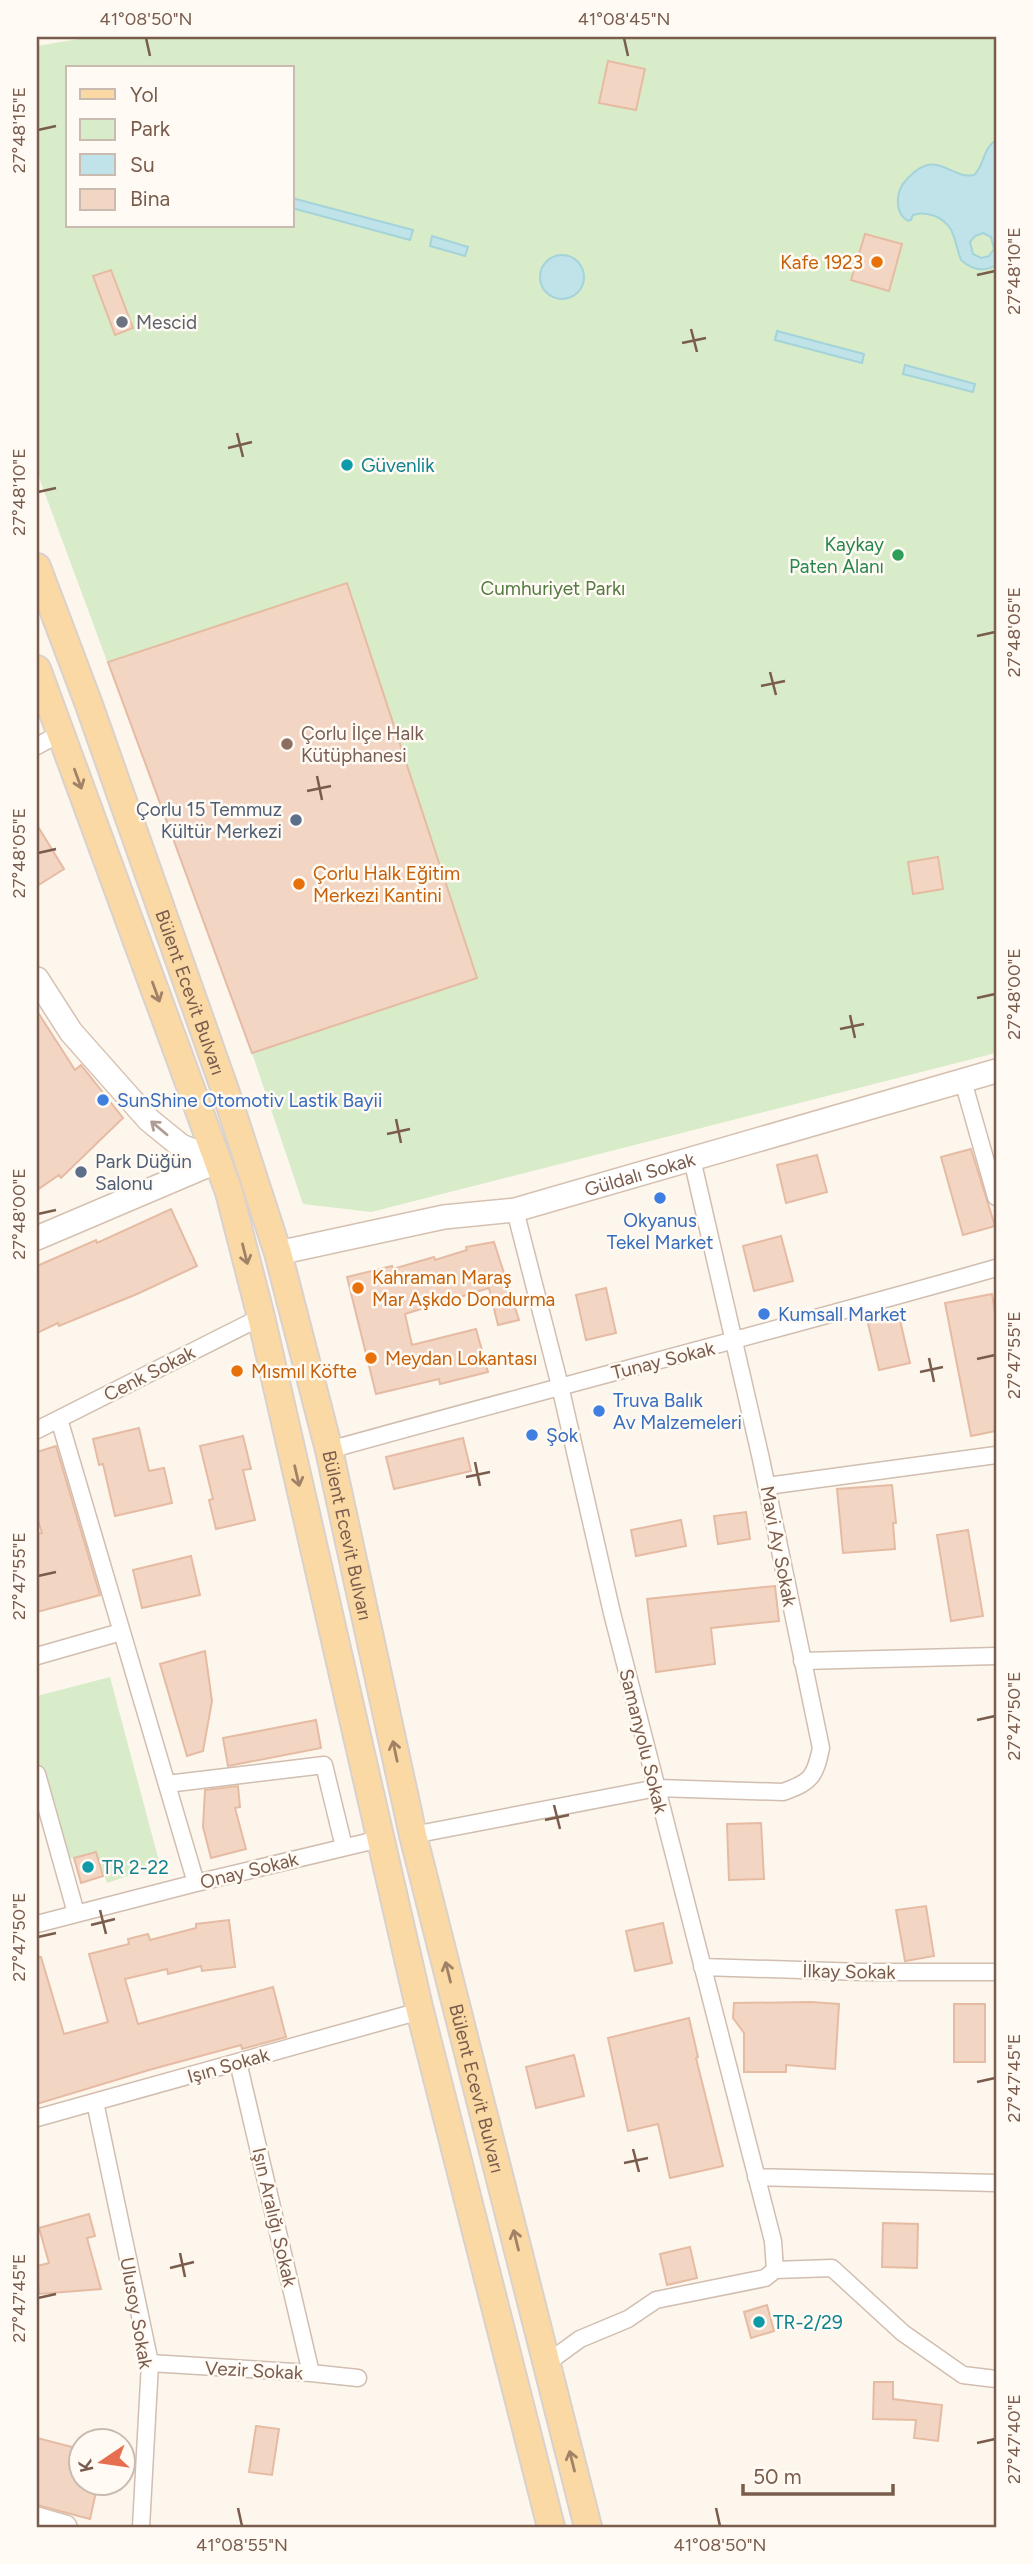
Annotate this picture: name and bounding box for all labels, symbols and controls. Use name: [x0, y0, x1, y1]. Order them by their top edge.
text: 41°08'50"N: [99, 8, 193, 30]
text: 41°08'45"N: [578, 8, 670, 30]
legend: [66, 66, 294, 228]
text: Yol: [130, 82, 158, 107]
text: 27°48'15"E: [8, 87, 30, 173]
text: Park: [130, 116, 171, 141]
text: Su: [130, 152, 155, 177]
text: Bina: [130, 186, 170, 211]
text: 27°48'10"E: [1003, 227, 1025, 315]
place label: Kafe 1923: [780, 251, 863, 274]
marker: Kafe 1923: [869, 254, 885, 270]
place label: Mescid: [136, 311, 197, 334]
marker: Mescid: [114, 314, 130, 330]
text: 27°48'10"E: [8, 448, 30, 536]
place label: Güvenlik: [361, 454, 435, 477]
marker: Güvenlik: [339, 457, 355, 473]
place label: Kaykay Paten Alanı: [789, 533, 884, 578]
marker: Kaykay Paten Alanı: [890, 547, 906, 563]
park label: Cumhuriyet Parkı: [480, 577, 626, 600]
text: 27°48'05"E: [1003, 587, 1025, 677]
place label: Çorlu İlçe Halk Kütüphanesi: [301, 722, 424, 767]
marker: Çorlu İlçe Halk Kütüphanesi: [279, 736, 295, 752]
one-way arrow: [73, 767, 85, 789]
place label: Çorlu 15 Temmuz Kültür Merkezi: [136, 798, 282, 843]
text: 27°48'05"E: [8, 808, 30, 898]
marker: Çorlu 15 Temmuz Kültür Merkezi: [288, 812, 304, 828]
place label: Çorlu Halk Eğitim Merkezi Kantini: [313, 862, 460, 907]
marker: Çorlu Halk Eğitim Merkezi Kantini: [291, 876, 307, 892]
street label: Bülent Ecevit Bulvarı: [150, 907, 230, 1078]
text: 27°48'00"E: [1003, 948, 1025, 1040]
one-way arrow: [151, 981, 164, 1003]
place label: SunShine Otomotiv Lastik Bayii: [117, 1089, 382, 1112]
marker: SunShine Otomotiv Lastik Bayii: [95, 1092, 111, 1108]
one-way arrow: [151, 1120, 169, 1136]
street label: Güldalı Sokak: [582, 1147, 699, 1201]
place label: Park Düğün Salonu: [95, 1150, 192, 1195]
marker: Park Düğün Salonu: [73, 1164, 89, 1180]
text: 27°48'00"E: [8, 1168, 30, 1260]
marker: Okyanus Tekel Market: [652, 1190, 668, 1206]
place label: Okyanus Tekel Market: [607, 1209, 713, 1254]
one-way arrow: [239, 1242, 252, 1265]
place label: Kahraman Maraş Mar Aşkdo Dondurma: [372, 1266, 555, 1311]
marker: Kahraman Maraş Mar Aşkdo Dondurma: [350, 1280, 366, 1296]
place label: Kumsall Market: [778, 1303, 907, 1326]
marker: Kumsall Market: [756, 1306, 772, 1322]
text: 27°47'55"E: [1003, 1311, 1025, 1399]
street label: Tunay Sokak: [609, 1336, 718, 1384]
street label: Cenk Sokak: [100, 1340, 199, 1406]
place label: Meydan Lokantası: [385, 1347, 537, 1370]
marker: Meydan Lokantası: [363, 1350, 379, 1366]
place label: Mısmıl Köfte: [251, 1360, 357, 1383]
marker: Mısmıl Köfte: [229, 1363, 245, 1379]
place label: Truva Balık Av Malzemeleri: [613, 1389, 742, 1434]
marker: Truva Balık Av Malzemeleri: [591, 1403, 607, 1419]
place label: Şok: [546, 1424, 579, 1447]
marker: Şok: [524, 1427, 540, 1443]
street label: Bülent Ecevit Bulvarı: [317, 1448, 377, 1623]
one-way arrow: [291, 1464, 304, 1487]
street label: Mavi Ay Sokak: [756, 1484, 802, 1609]
text: 27°47'55"E: [8, 1532, 30, 1620]
street label: Samanyolu Sokak: [614, 1666, 673, 1817]
text: 27°47'50"E: [1003, 1671, 1025, 1761]
one-way arrow: [388, 1740, 401, 1763]
street label: Onay Sokak: [198, 1847, 301, 1894]
place label: TR 2-22: [102, 1856, 169, 1879]
marker: TR 2-22: [80, 1859, 96, 1875]
text: 27°47'50"E: [8, 1892, 30, 1982]
street label: İlkay Sokak: [802, 1959, 897, 1984]
one-way arrow: [441, 1961, 454, 1984]
street label: Bülent Ecevit Bulvarı: [444, 2001, 509, 2175]
text: 27°47'45"E: [1003, 2034, 1025, 2122]
street label: Işın Sokak: [184, 2043, 273, 2088]
street label: Işın Aralığı Sokak: [247, 2145, 302, 2290]
one-way arrow: [509, 2229, 522, 2252]
text: 27°47'45"E: [8, 2254, 30, 2342]
street label: Ulusoy Sokak: [115, 2255, 158, 2372]
place label: TR-2/29: [773, 2311, 843, 2334]
marker: TR-2/29: [751, 2314, 767, 2330]
street label: Vezir Sokak: [204, 2356, 304, 2385]
text: 27°47'40"E: [1003, 2394, 1025, 2484]
north arrow: [66, 2428, 136, 2498]
one-way arrow: [565, 2450, 578, 2473]
scale bar: [743, 2452, 893, 2496]
text: K: [73, 2457, 99, 2474]
text: 50 m: [753, 2464, 802, 2489]
text: 41°08'55"N: [196, 2534, 288, 2556]
text: 41°08'50"N: [673, 2534, 767, 2556]

